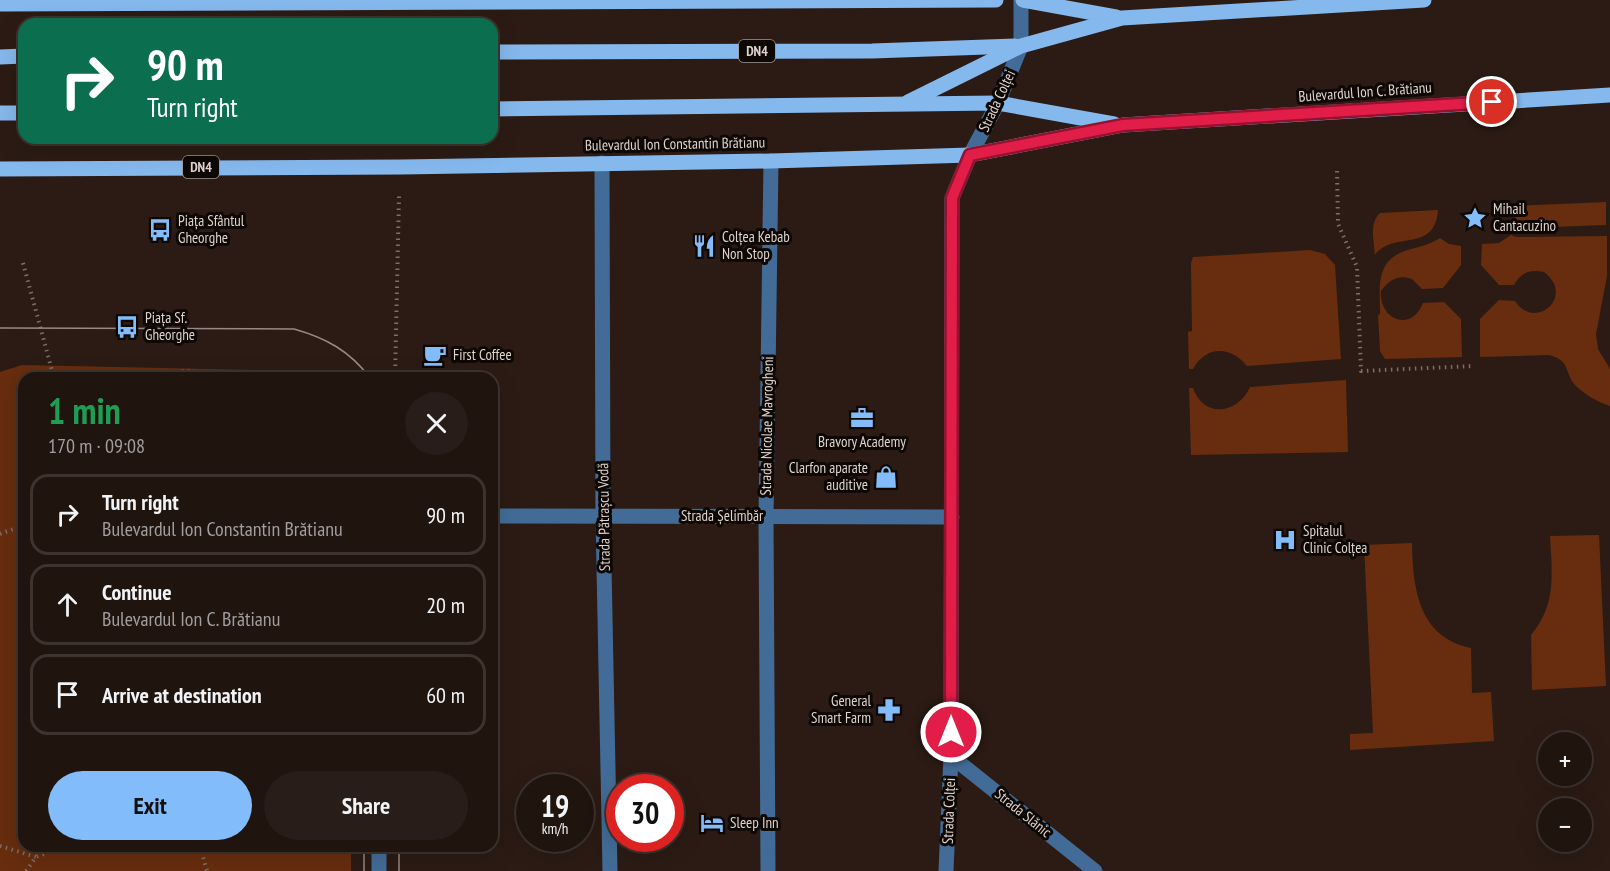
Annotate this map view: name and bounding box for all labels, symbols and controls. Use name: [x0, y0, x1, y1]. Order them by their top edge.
text: 90 m: [147, 37, 224, 92]
road number: DN4: [739, 40, 775, 62]
icon: right: [48, 42, 126, 120]
street label: Strada Colței: [974, 67, 1019, 135]
pin: [1466, 76, 1517, 127]
street label: Bulevardul Ion C. Brătianu: [1298, 77, 1432, 106]
icon: arrive: [1475, 85, 1508, 118]
text: Turn right: [147, 90, 238, 124]
street label: Bulevardul Ion Constantin Brătianu: [585, 132, 765, 155]
road number: DN4: [183, 156, 219, 178]
place label: Mihail Cantacuzino: [1493, 199, 1556, 235]
place icon: Mihail Cantacuzino: [1462, 205, 1488, 231]
place label: Piața Sfântul Gheorghe: [178, 211, 245, 247]
bus stop icon: Piața Sfântul Gheorghe: [147, 217, 173, 243]
place label: Colțea Kebab Non Stop: [722, 227, 790, 263]
restaurant icon: Colțea Kebab Non Stop: [691, 233, 717, 259]
place label: Piața Sf. Gheorghe: [145, 308, 195, 344]
bus stop icon: Piața Sf. Gheorghe: [114, 314, 140, 340]
cafe icon: First Coffee: [422, 342, 448, 368]
place label: First Coffee: [453, 345, 512, 364]
street label: Strada Nicolae Mavrogheni: [756, 356, 777, 496]
text: 1 min: [48, 387, 121, 434]
button: close: [405, 392, 468, 455]
office icon: Bravory Academy: [849, 405, 875, 431]
place label: Bravory Academy: [818, 432, 906, 451]
text: 170 m · 09:08: [48, 433, 145, 459]
place label: Clarfon aparate auditive: [789, 458, 868, 494]
street label: Strada Pătrașcu Vodă: [593, 463, 614, 571]
shop icon: Clarfon aparate auditive: [873, 464, 899, 490]
text: Turn right: [102, 488, 179, 516]
icon: right: [51, 498, 84, 531]
text: 90 m: [426, 501, 465, 529]
street label: Strada Șelimbăr: [681, 506, 764, 525]
text: Bulevardul Ion Constantin Brătianu: [102, 516, 343, 542]
place label: Spitalul Clinic Colțea: [1303, 521, 1367, 557]
hospital icon: Spitalul Clinic Colțea: [1272, 527, 1298, 553]
text: Continue: [102, 578, 172, 606]
icon: ahead: [51, 588, 84, 621]
text: 20 m: [426, 591, 465, 619]
text: Bulevardul Ion C. Brătianu: [102, 606, 280, 632]
icon: arrive: [51, 678, 84, 711]
text: Arrive at destination: [102, 681, 262, 709]
text: 60 m: [426, 681, 465, 709]
place label: General Smart Farm: [811, 691, 871, 727]
pharmacy icon: General Smart Farm: [876, 697, 902, 723]
position arrow: [919, 700, 983, 764]
map controls: [1538, 732, 1592, 852]
button: +: [1538, 732, 1592, 786]
button: Exit: [48, 771, 252, 840]
button: Share: [264, 771, 468, 840]
speed limit sign: 30: [606, 774, 684, 852]
street label: Strada Colței: [938, 778, 959, 844]
street label: Strada Slănic: [991, 784, 1056, 842]
text: 19: [541, 786, 569, 825]
button: −: [1538, 798, 1592, 852]
hotel icon: Sleep Inn: [699, 810, 725, 836]
place label: Sleep Inn: [730, 813, 779, 832]
text: km/h: [542, 819, 568, 838]

